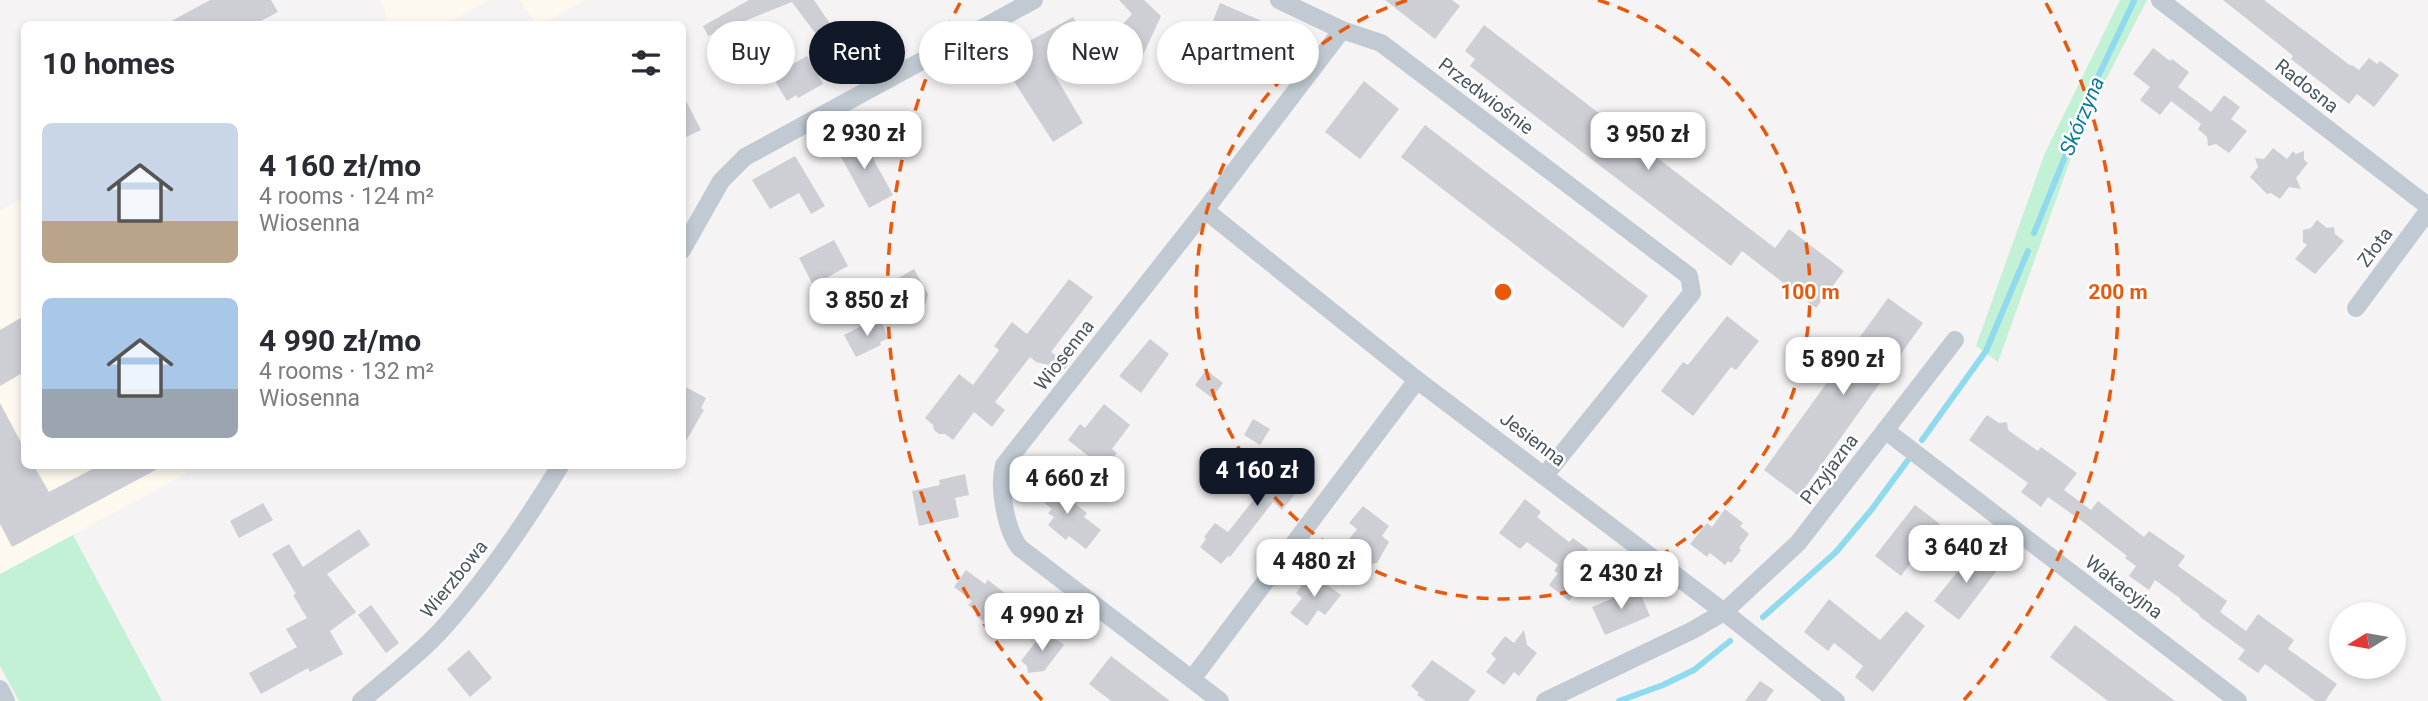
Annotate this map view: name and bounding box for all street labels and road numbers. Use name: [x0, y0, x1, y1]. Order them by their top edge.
street label: Przedwiośnie: [1434, 53, 1538, 139]
street label: Radosna: [2271, 54, 2343, 118]
street label: Złota: [2353, 223, 2397, 271]
street label: Wiosenna: [1029, 315, 1099, 395]
street label: Jesienna: [1496, 407, 1570, 471]
street label: Przyjazna: [1795, 429, 1863, 509]
street label: Wierzbowa: [416, 535, 492, 623]
street label: Wakacyjna: [2081, 550, 2167, 624]

